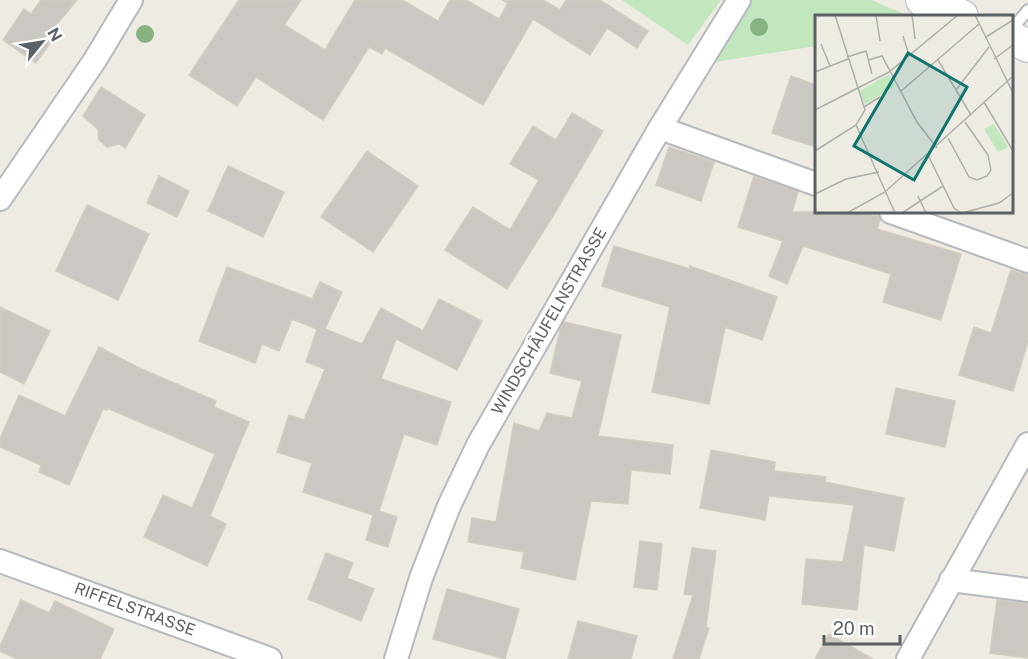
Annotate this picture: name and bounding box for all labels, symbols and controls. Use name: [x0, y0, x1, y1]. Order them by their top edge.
north arrow: [12, 12, 72, 72]
inset map: [815, 15, 1013, 213]
text: N: [43, 25, 66, 45]
street label: WINDSCHÄUFELNSTRASSE: [487, 224, 610, 418]
street label: RIFFELSTRASSE: [72, 578, 198, 640]
scale bar: [824, 608, 900, 646]
text: 20 m: [833, 618, 875, 639]

